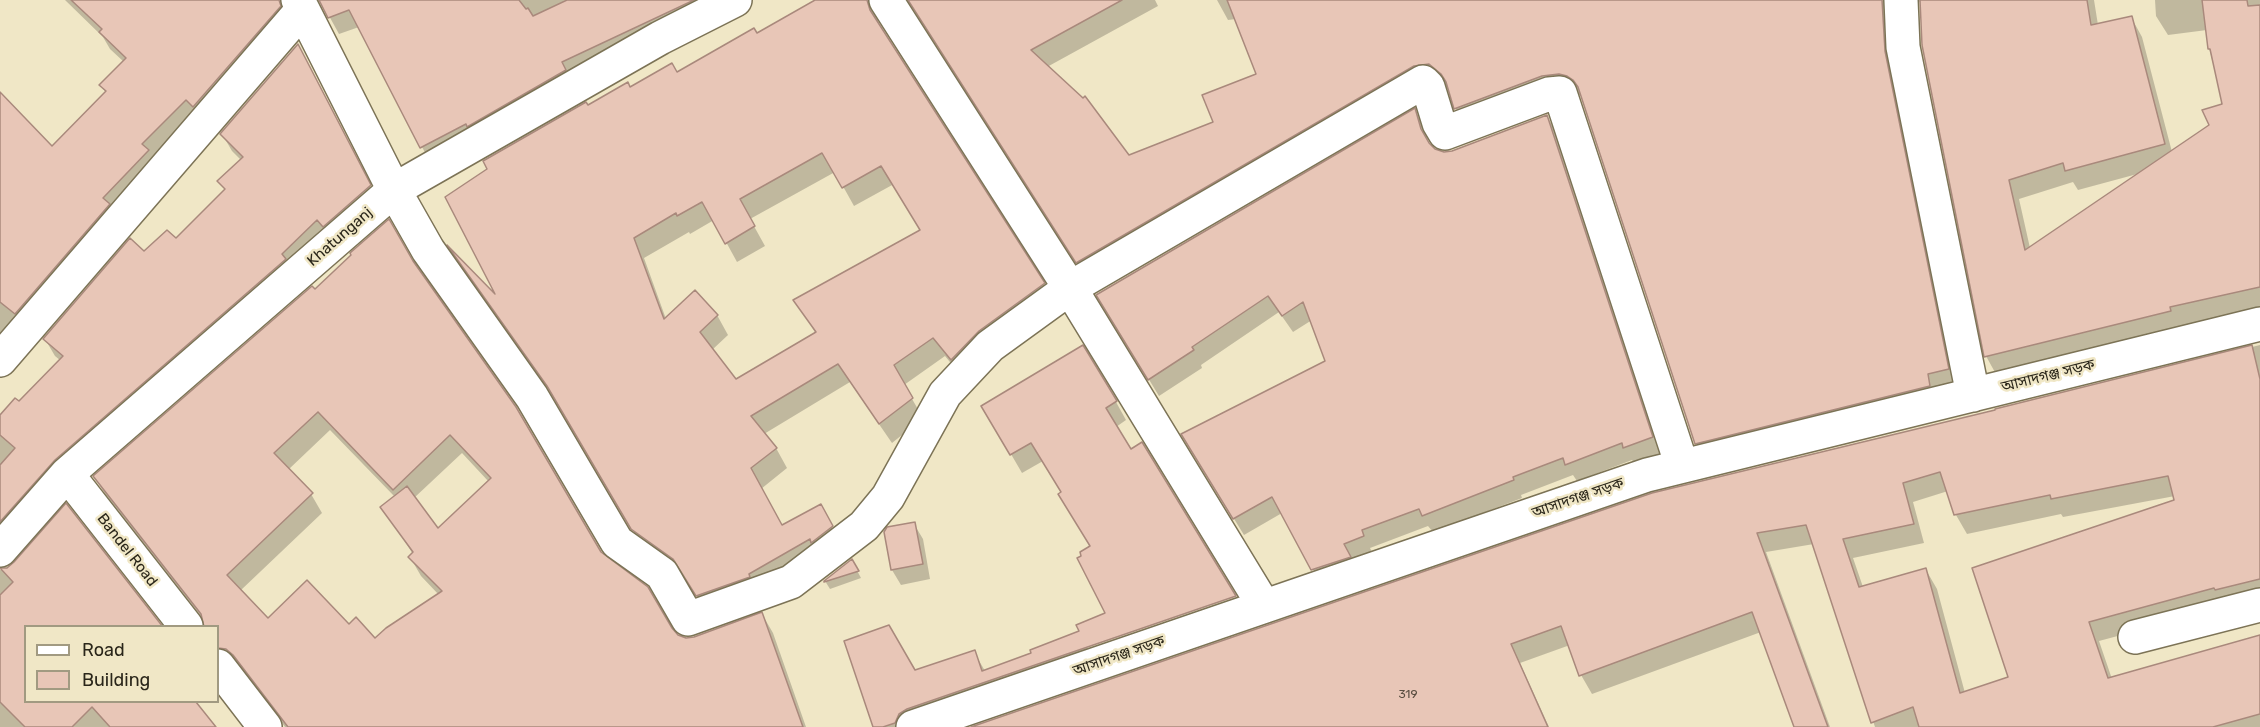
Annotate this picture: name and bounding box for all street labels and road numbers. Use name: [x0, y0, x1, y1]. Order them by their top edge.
street label: Khatunganj: [304, 204, 376, 270]
street label: আসাদগঞ্জ সড়ক: [1999, 356, 2097, 396]
street label: আসাদগঞ্জ সড়ক: [1530, 474, 1626, 522]
street label: Bandel Road: [93, 510, 161, 590]
street label: আসাদগঞ্জ সড়ক: [1071, 632, 1167, 680]

